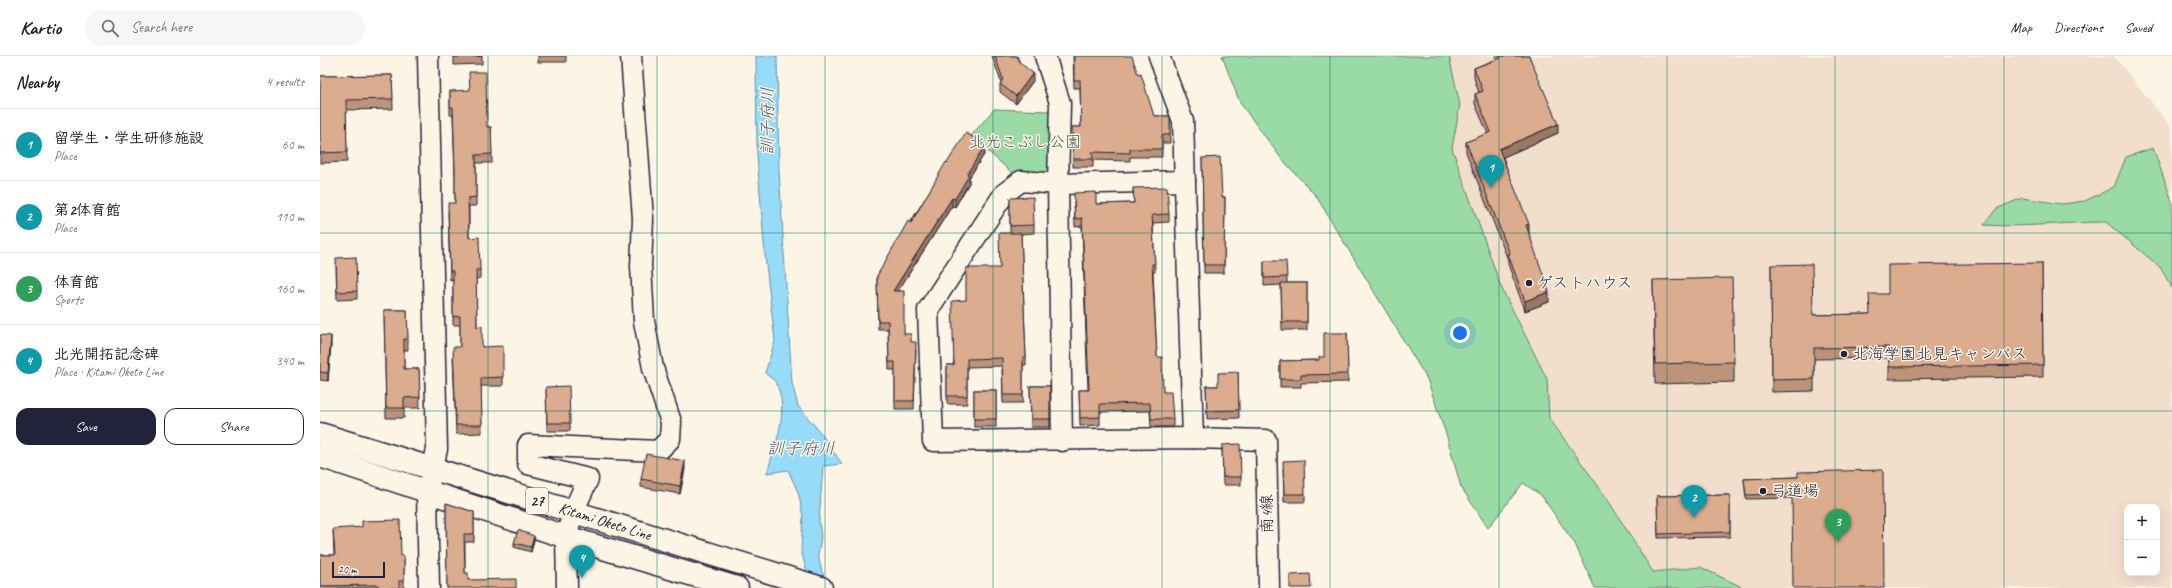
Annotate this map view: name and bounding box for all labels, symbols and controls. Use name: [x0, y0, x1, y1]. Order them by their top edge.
search box: [85, 10, 365, 46]
text: Kartio: [20, 16, 61, 40]
icon: search: [99, 17, 121, 39]
text: Search here: [131, 18, 192, 37]
text: Map: [2011, 19, 2032, 36]
text: Directions: [2054, 19, 2103, 36]
text: Saved: [2125, 19, 2152, 36]
text: Nearby: [16, 72, 59, 93]
text: 4 results: [266, 74, 304, 90]
water label: 訓子府川: [757, 87, 778, 155]
text: 留学生・学生研修施設: [54, 129, 204, 148]
park label: 北光こぶし公園: [969, 132, 1081, 152]
text: 1: [26, 137, 32, 153]
text: 60 m: [282, 137, 304, 153]
text: Place: [54, 148, 77, 164]
pin: 1: [1478, 155, 1504, 188]
text: 第2体育館: [54, 201, 121, 220]
text: 2: [26, 209, 32, 225]
text: 110 m: [276, 209, 304, 225]
text: Place: [54, 220, 77, 236]
text: 体育館: [54, 273, 99, 292]
place label: ゲストハウス: [1537, 273, 1632, 293]
marker: ゲストハウス: [1524, 278, 1534, 288]
text: 3: [26, 281, 32, 297]
text: 160 m: [276, 281, 304, 297]
text: Sports: [54, 292, 83, 308]
your location: [1450, 323, 1470, 343]
place label: 北海学園北見キャンパス: [1852, 344, 2027, 364]
text: 北光開拓記念碑: [54, 345, 159, 364]
marker: 北海学園北見キャンパス: [1839, 349, 1849, 359]
text: 4: [26, 353, 32, 369]
text: 340 m: [276, 353, 304, 369]
text: Place · Kitami Oketo Line: [54, 364, 163, 380]
button: Save: [16, 408, 156, 445]
button: Share: [164, 408, 304, 445]
water label: 訓子府川: [767, 438, 835, 459]
place label: 弓道場: [1771, 481, 1819, 501]
pin: 2: [1681, 485, 1707, 518]
marker: 弓道場: [1758, 486, 1768, 496]
road number: 27: [526, 488, 548, 514]
street label: 南4線: [1257, 494, 1277, 534]
street label: Kitami Oketo Line: [556, 498, 655, 546]
map controls: [2124, 504, 2160, 576]
button: +: [2124, 504, 2160, 540]
pin: 3: [1825, 509, 1851, 542]
button: −: [2124, 540, 2160, 576]
pin: 4: [569, 545, 595, 578]
scale bar: [332, 560, 385, 579]
text: 20 m: [338, 562, 357, 576]

